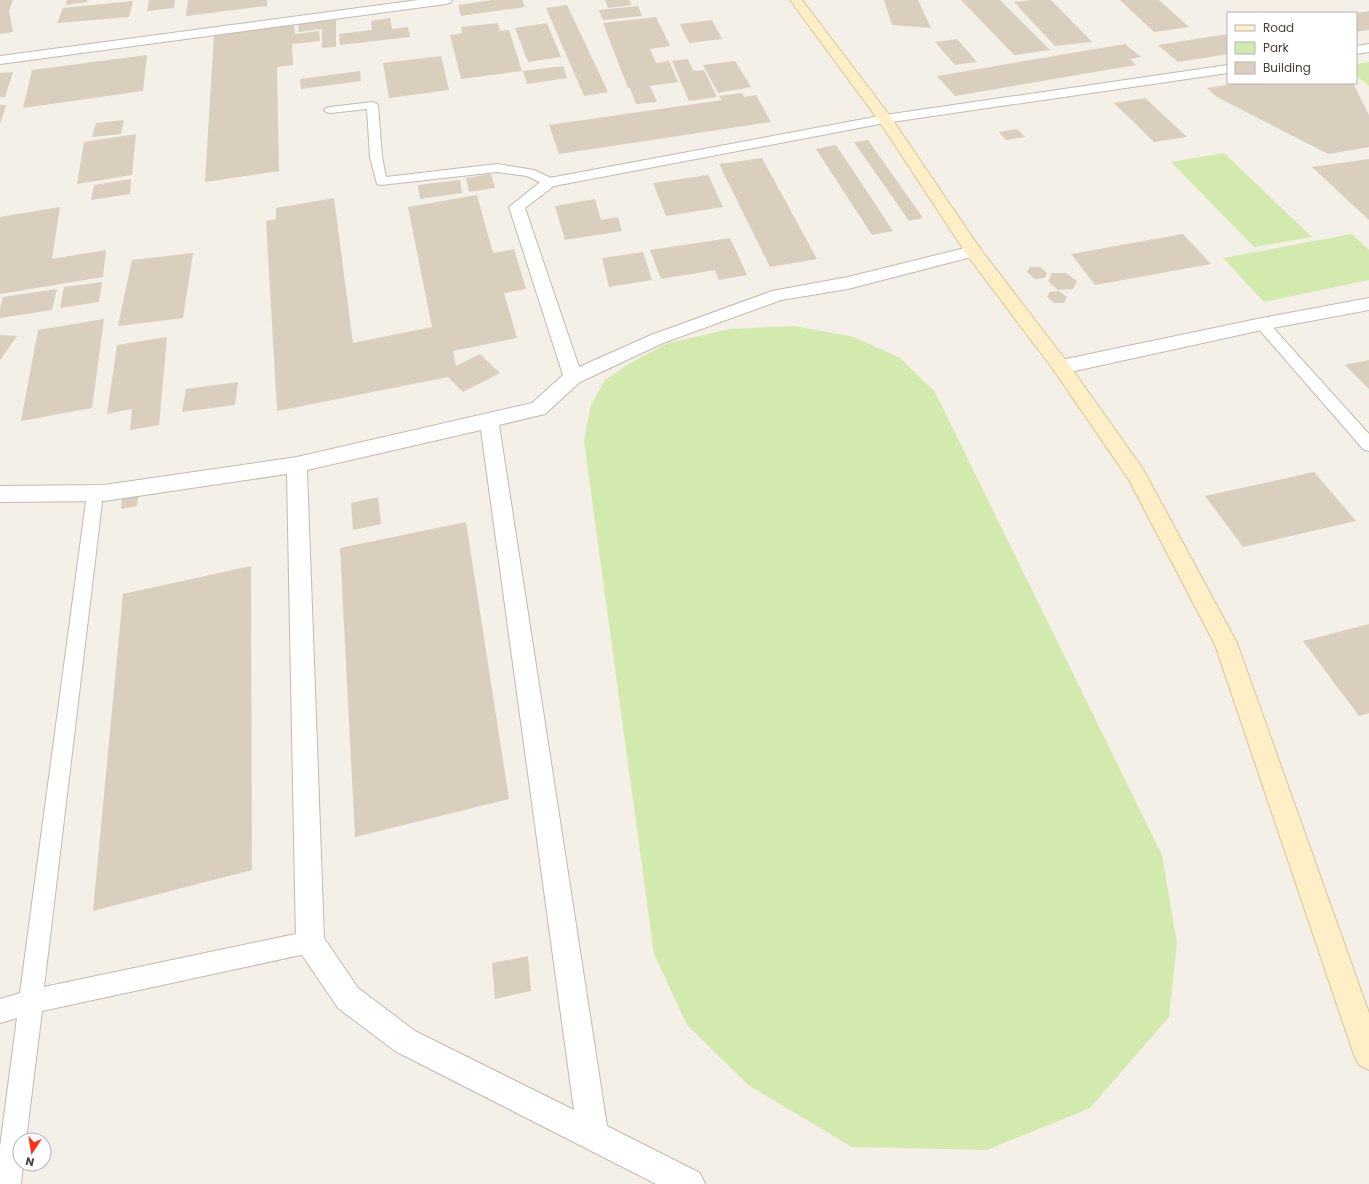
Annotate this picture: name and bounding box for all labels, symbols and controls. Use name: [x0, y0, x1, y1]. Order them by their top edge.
legend: [1227, 12, 1357, 84]
text: Road: [1263, 19, 1294, 36]
text: Park: [1263, 39, 1290, 56]
text: Building: [1263, 59, 1311, 76]
north arrow: [12, 1132, 52, 1172]
text: N: [24, 1153, 36, 1170]

